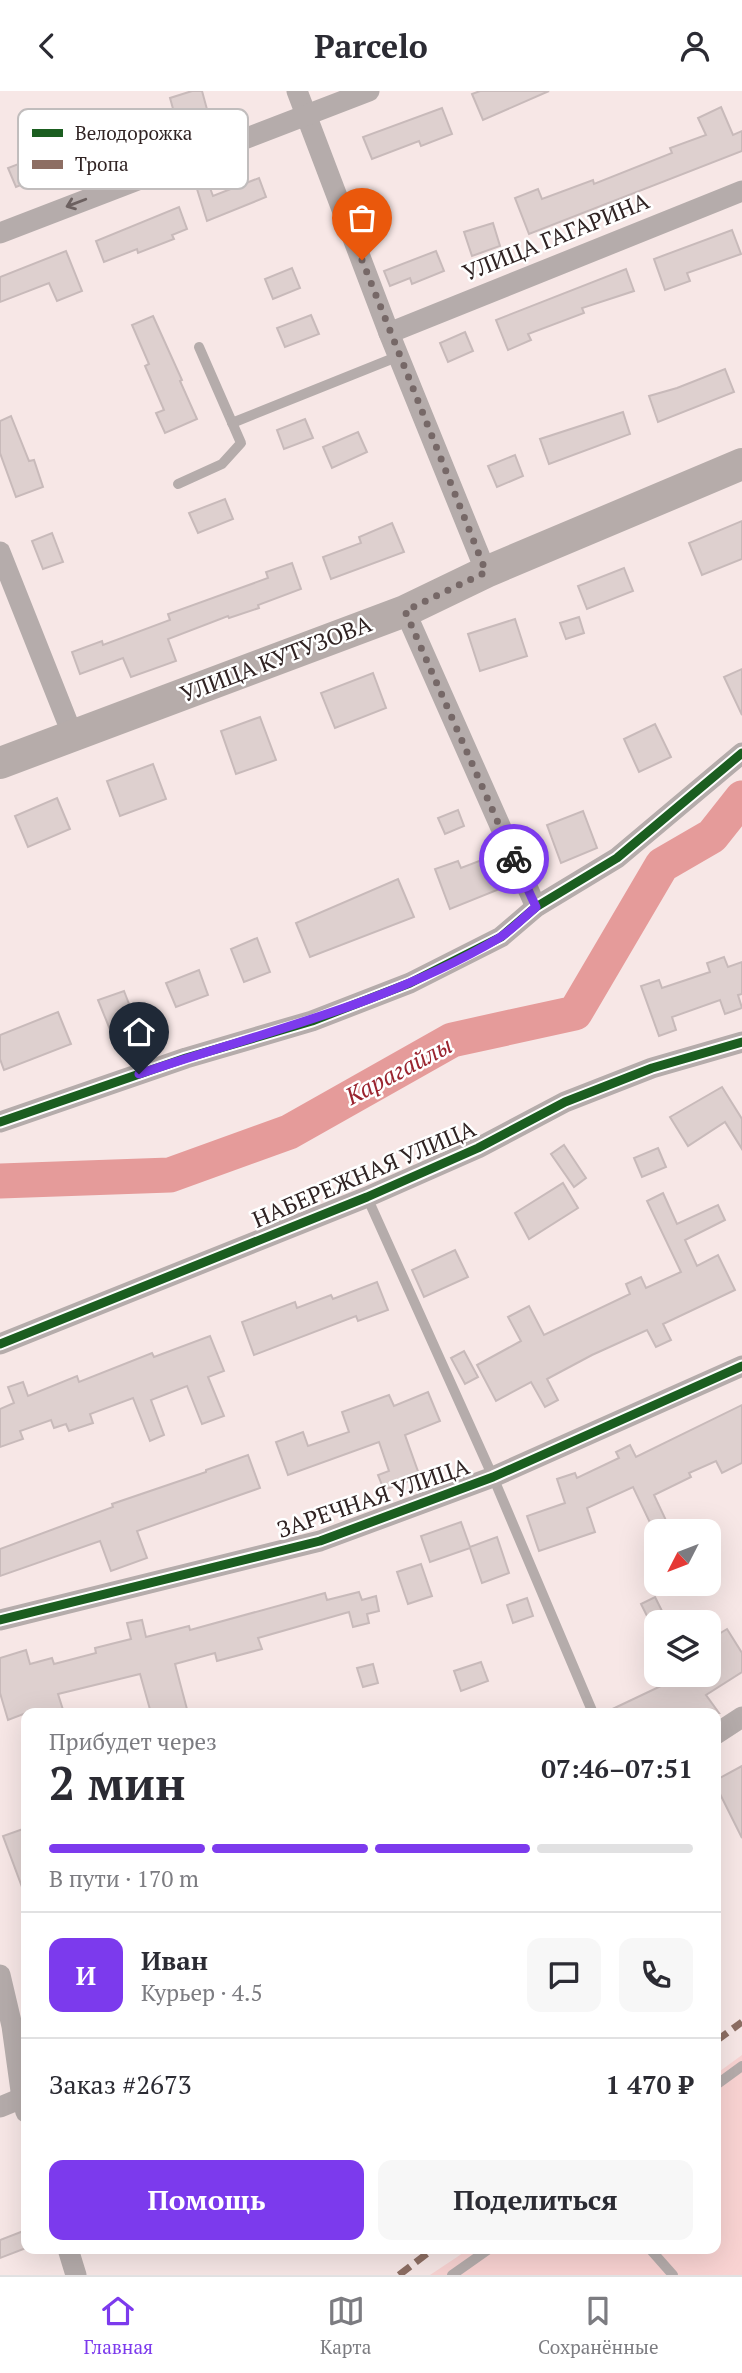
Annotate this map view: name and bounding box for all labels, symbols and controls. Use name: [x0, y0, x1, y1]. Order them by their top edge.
text: Parcelo: [314, 25, 428, 67]
icon: back: [28, 27, 66, 65]
icon: person: [676, 27, 714, 65]
legend: [18, 109, 248, 189]
text: Велодорожка: [75, 120, 193, 145]
text: Тропа: [75, 151, 129, 176]
street label: УЛИЦА ГАГАРИНА: [458, 185, 654, 288]
pin: [332, 188, 392, 260]
one-way arrow: [66, 198, 88, 211]
icon: bag: [343, 199, 381, 237]
street label: УЛИЦА КУТУЗОВА: [176, 608, 376, 709]
courier: [479, 824, 549, 894]
icon: bike: [495, 840, 533, 878]
pin: [109, 1002, 169, 1074]
icon: home: [120, 1013, 158, 1051]
water label: Карагайлы: [339, 1029, 458, 1112]
street label: НАБЕРЕЖНАЯ УЛИЦА: [247, 1112, 480, 1235]
street label: ЗАРЕЧНАЯ УЛИЦА: [273, 1450, 473, 1545]
north arrow: [644, 1519, 721, 1596]
map controls: [644, 1519, 721, 1687]
button: layers: [644, 1610, 721, 1687]
text: Прибудет через: [49, 1726, 217, 1757]
text: 07:46–07:51: [541, 1751, 693, 1785]
text: 2 мин: [49, 1752, 186, 1813]
text: В пути · 170 m: [49, 1863, 199, 1894]
button: chat: [527, 1938, 601, 2012]
button: phone: [619, 1938, 693, 2012]
text: Иван: [141, 1943, 208, 1977]
text: И: [76, 1958, 96, 1992]
text: Курьер · 4.5: [141, 1977, 263, 2008]
text: Заказ #2673: [49, 2067, 192, 2101]
text: 1 470 ₽: [606, 2067, 693, 2101]
button: Помощь: [49, 2160, 364, 2240]
button: Поделиться: [378, 2160, 693, 2240]
tab: Главная: [83, 2292, 153, 2359]
tab: Карта: [320, 2292, 371, 2359]
tab: Сохранённые: [538, 2292, 659, 2359]

